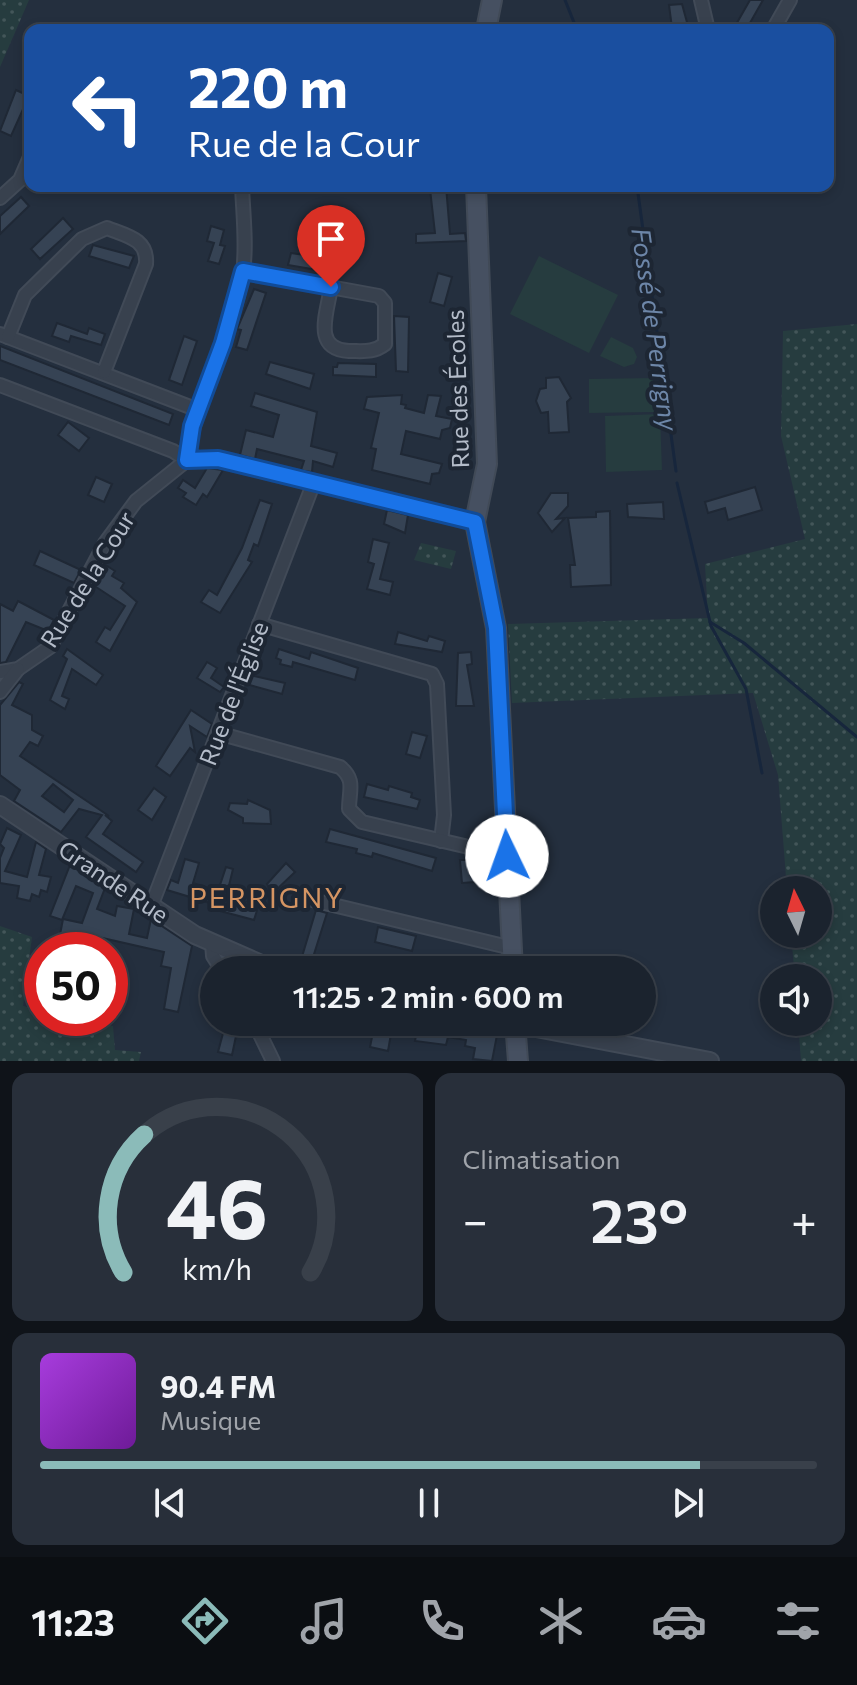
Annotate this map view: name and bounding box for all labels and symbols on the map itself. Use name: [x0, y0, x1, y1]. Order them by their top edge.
pin: [297, 205, 365, 287]
water label: Fossé de Perrigny: [626, 226, 686, 434]
street label: Rue des Écoles: [440, 309, 474, 469]
street label: Rue de la Cour: [34, 505, 141, 652]
street label: Rue de l'Église: [192, 617, 274, 769]
position arrow: [465, 814, 549, 898]
street label: Grande Rue: [54, 834, 174, 928]
north arrow: [760, 876, 832, 948]
district label: PERRIGNY: [189, 880, 345, 914]
speed limit sign: 50: [24, 932, 128, 1036]

